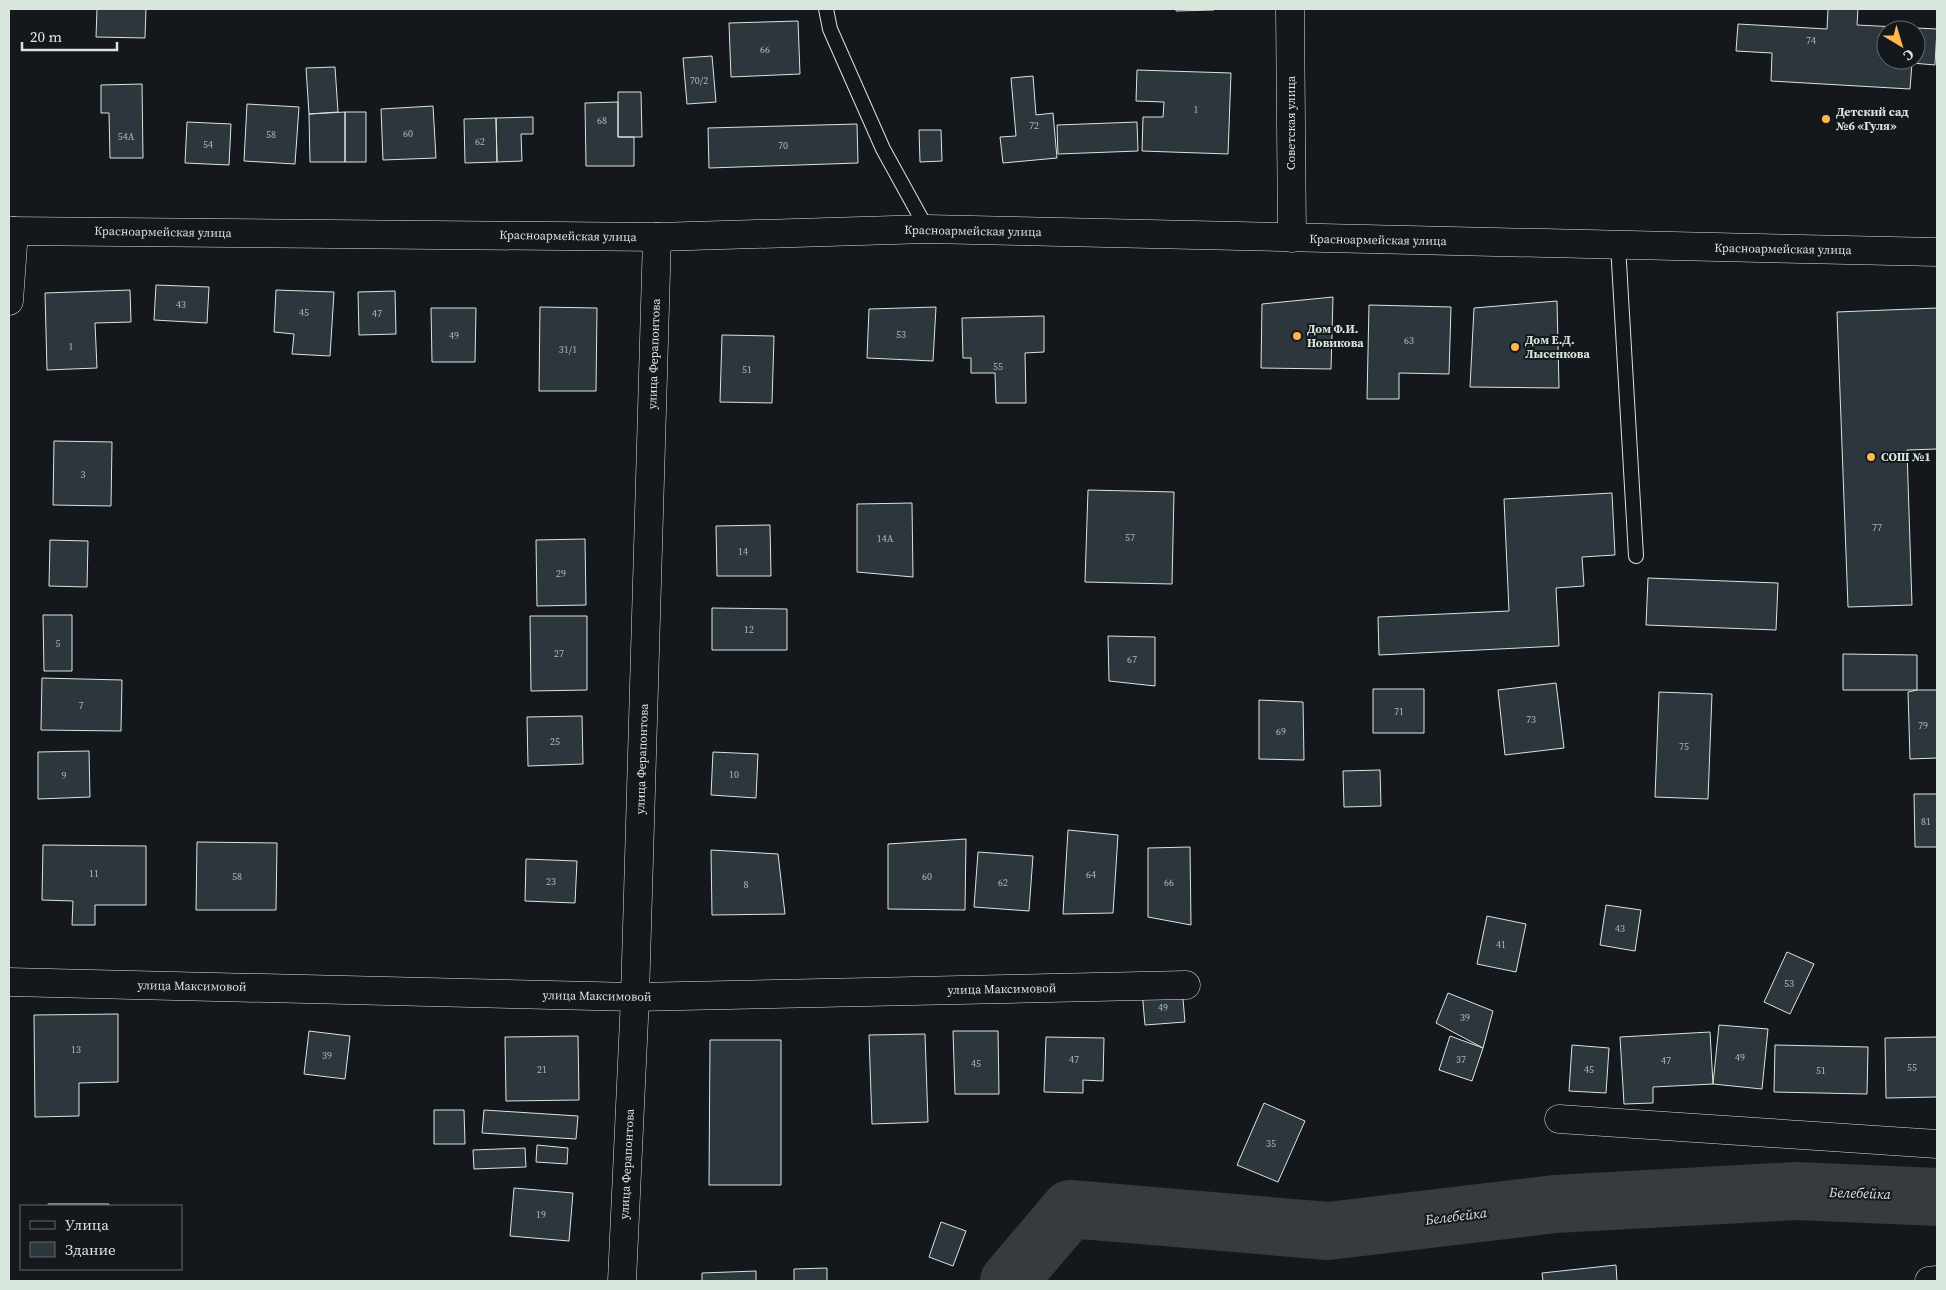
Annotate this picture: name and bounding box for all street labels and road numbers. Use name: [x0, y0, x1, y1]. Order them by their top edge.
street label: Советская улица: [1283, 75, 1299, 170]
street label: Красноармейская улица: [904, 222, 1043, 240]
street label: Красноармейская улица: [94, 223, 233, 241]
street label: Красноармейская улица: [499, 227, 638, 245]
street label: Красноармейская улица: [1309, 231, 1448, 249]
street label: Красноармейская улица: [1714, 240, 1853, 258]
street label: улица Ферапонтова: [644, 297, 664, 410]
street label: улица Ферапонтова: [632, 702, 652, 815]
street label: улица Максимовой: [137, 977, 247, 995]
street label: улица Максимовой: [947, 980, 1057, 998]
street label: улица Максимовой: [542, 987, 652, 1005]
street label: улица Ферапонтова: [616, 1107, 638, 1220]

